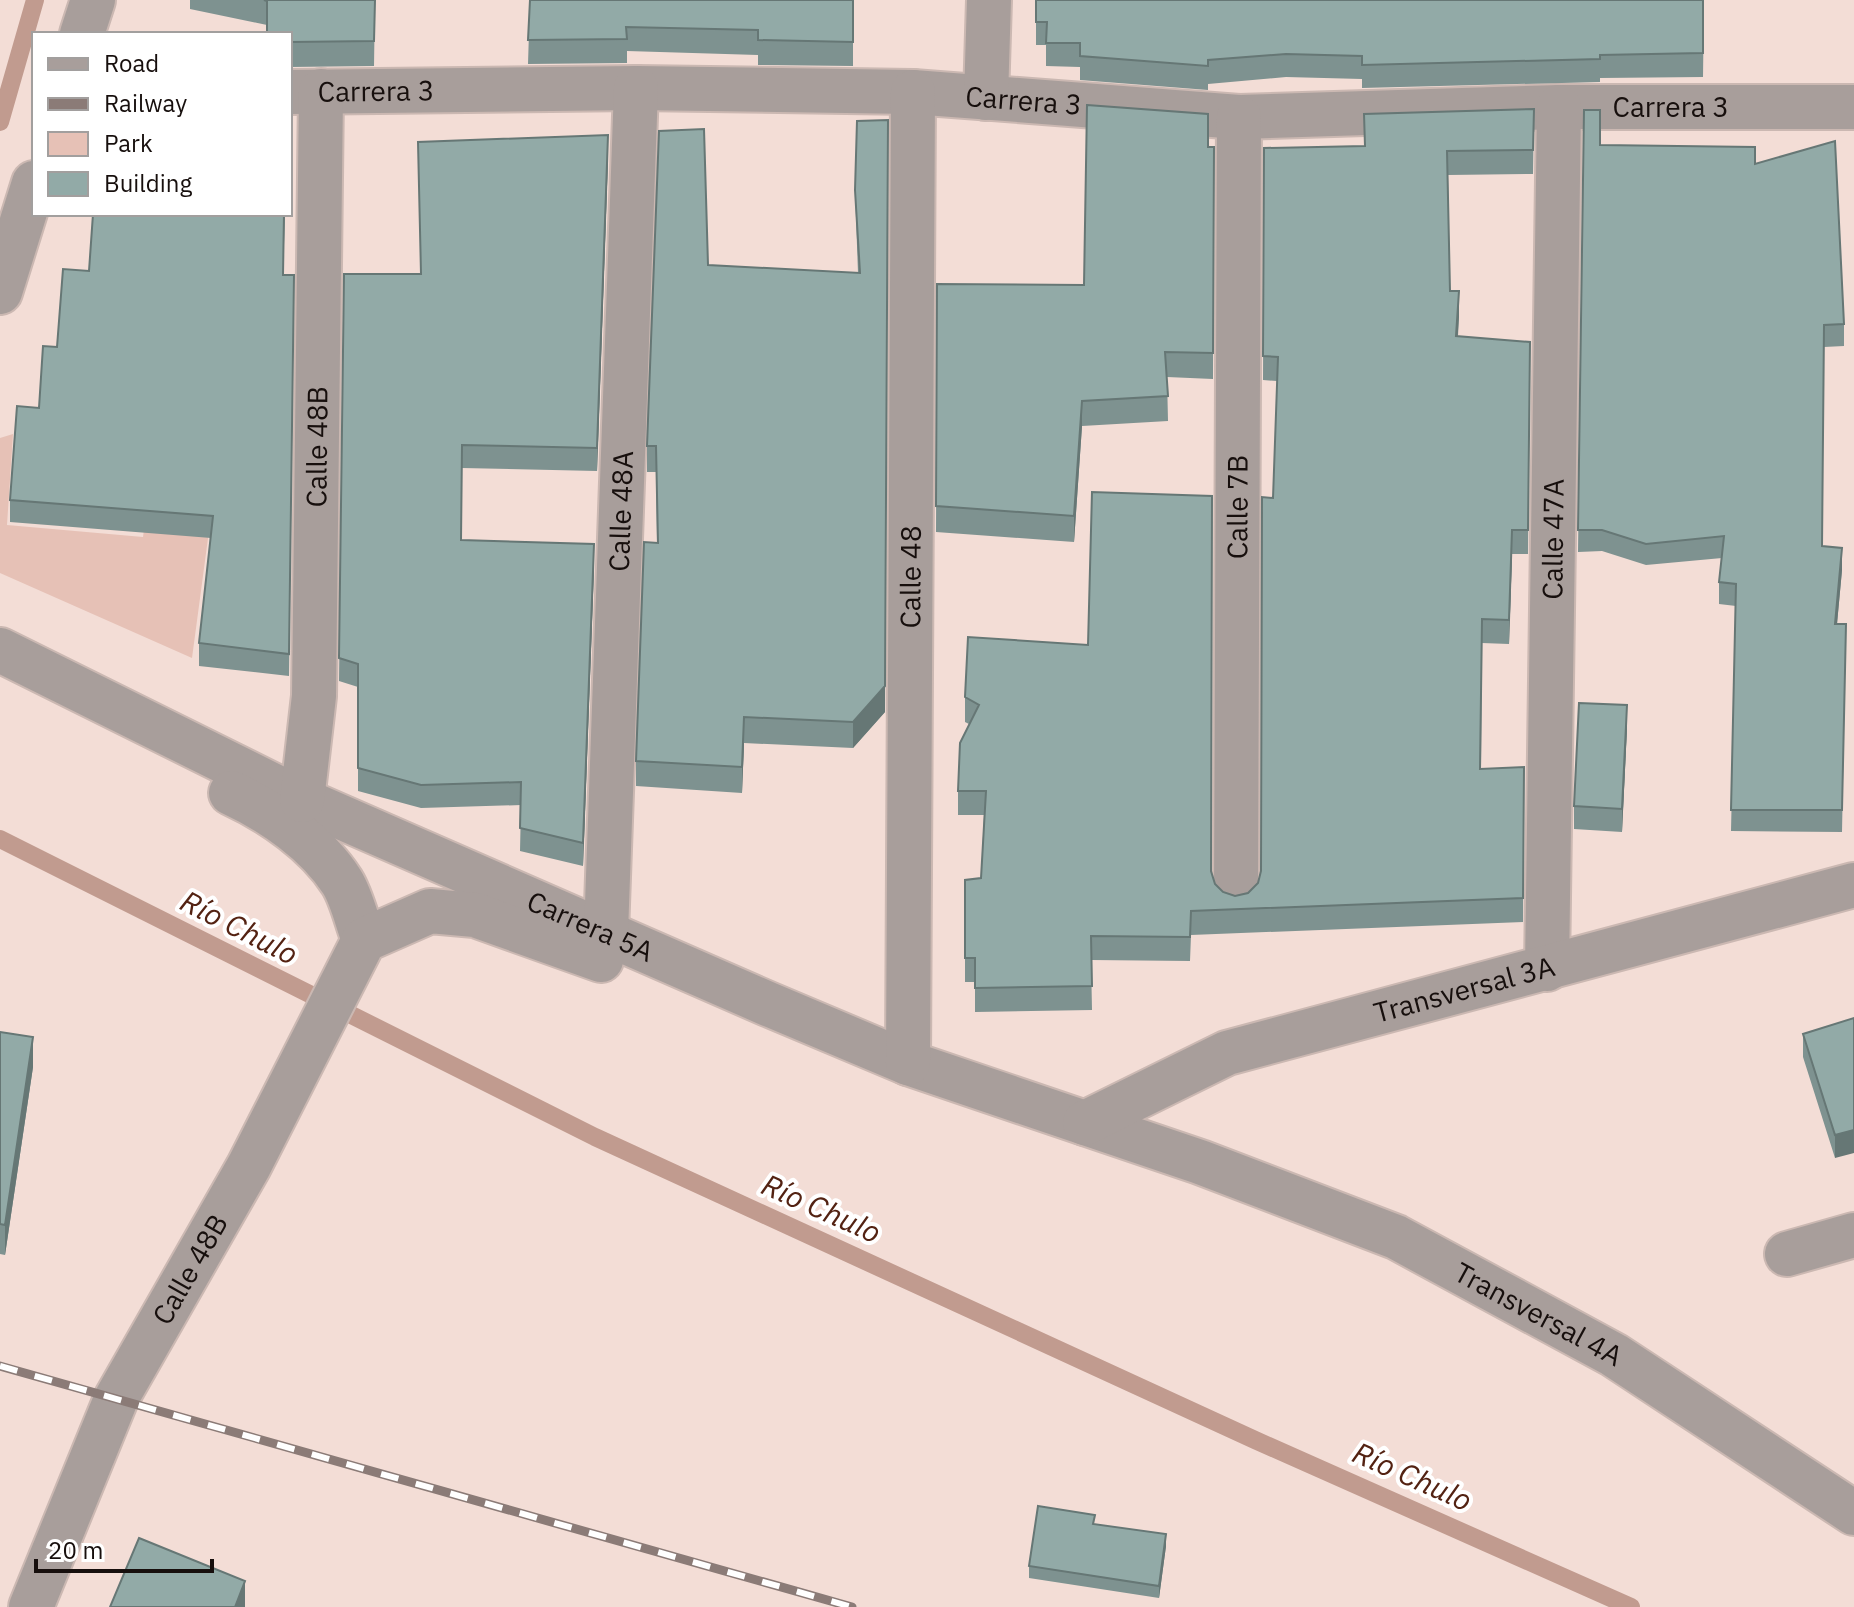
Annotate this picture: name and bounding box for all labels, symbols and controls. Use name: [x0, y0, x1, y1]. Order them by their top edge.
legend: [32, 32, 292, 216]
text: Road: [104, 47, 159, 79]
street label: Carrera 3: [317, 71, 435, 110]
street label: Carrera 3: [964, 77, 1083, 123]
text: Railway: [104, 87, 187, 119]
street label: Carrera 3: [1612, 88, 1729, 125]
text: Park: [104, 127, 153, 159]
text: Building: [104, 167, 192, 199]
street label: Calle 48B: [297, 386, 336, 508]
street label: Calle 48A: [600, 450, 641, 572]
street label: Calle 7B: [1218, 455, 1256, 559]
street label: Calle 47A: [1533, 478, 1572, 600]
street label: Calle 48: [891, 525, 929, 629]
water label: Río Chulo: [174, 881, 305, 973]
street label: Carrera 5A: [521, 882, 660, 970]
street label: Transversal 3A: [1370, 947, 1559, 1031]
water label: Río Chulo: [756, 1164, 887, 1251]
street label: Calle 48B: [143, 1207, 236, 1331]
street label: Transversal 4A: [1448, 1253, 1629, 1374]
water label: Río Chulo: [1347, 1432, 1478, 1519]
scale bar: [36, 1523, 212, 1573]
text: 20 m: [48, 1534, 103, 1566]

